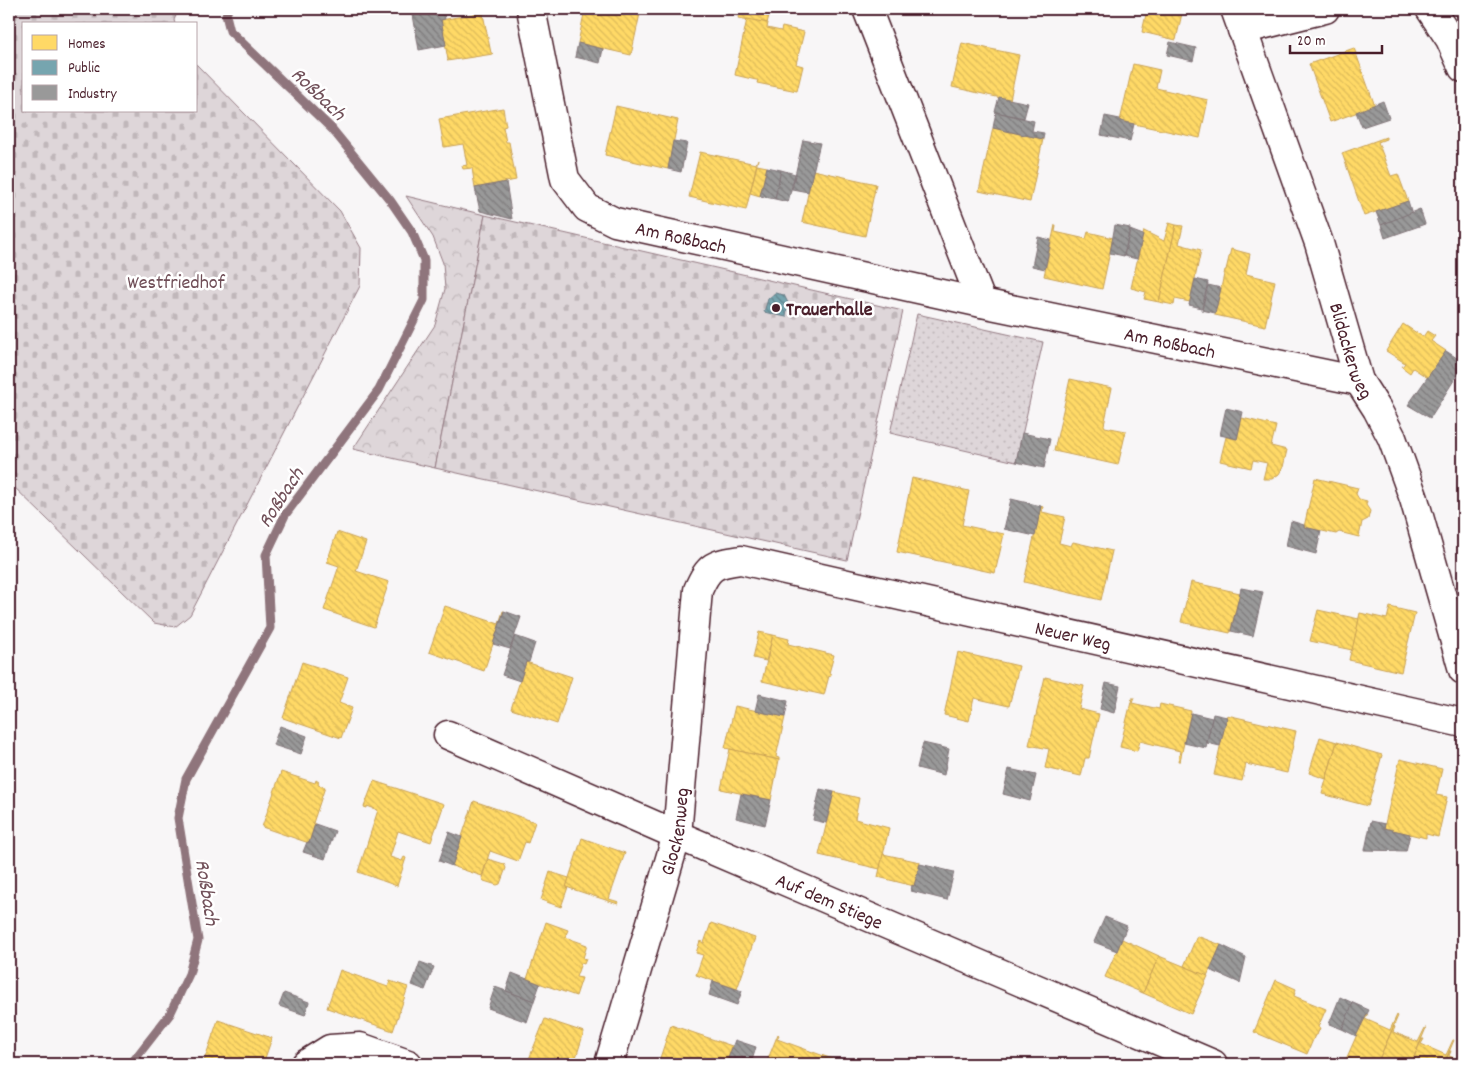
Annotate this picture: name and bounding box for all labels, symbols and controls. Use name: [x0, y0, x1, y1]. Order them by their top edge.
legend: [22, 22, 198, 112]
scale bar: [1290, 22, 1382, 54]
text: 20 m: [1297, 31, 1325, 53]
text: Homes: [68, 34, 106, 56]
text: Public: [68, 58, 100, 80]
water label: Roßbach: [283, 61, 352, 130]
text: Industry: [68, 84, 117, 106]
street label: Am Roßbach: [632, 216, 729, 263]
park label: Westfriedhof: [127, 270, 226, 298]
place label: Trauerhalle: [786, 297, 873, 325]
street label: Blidackerweg: [1320, 300, 1378, 406]
marker: Trauerhalle: [770, 302, 782, 314]
street label: Am Roßbach: [1121, 322, 1218, 368]
water label: Roßbach: [252, 461, 314, 535]
street label: Neuer Weg: [1032, 616, 1113, 660]
street label: Glockenweg: [655, 787, 698, 879]
water label: Roßbach: [185, 857, 225, 929]
street label: Auf dem Stiege: [771, 868, 887, 938]

